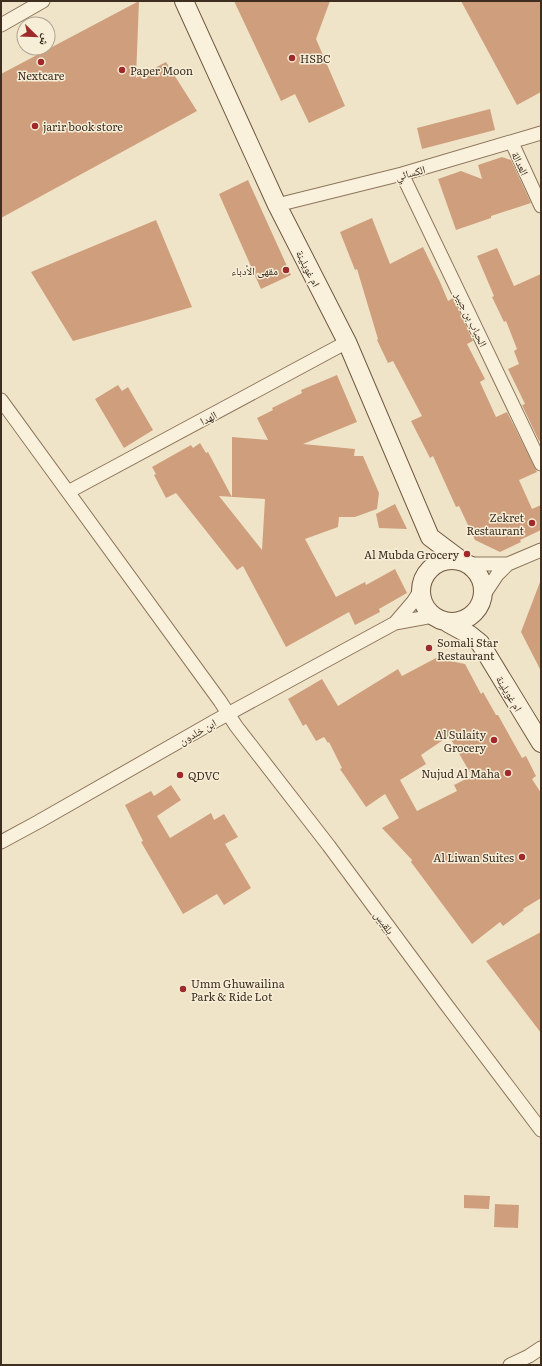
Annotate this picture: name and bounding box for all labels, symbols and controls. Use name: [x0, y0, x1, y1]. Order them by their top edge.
north arrow: [16, 16, 56, 56]
text: ش: [35, 31, 56, 49]
place label: HSBC: [300, 50, 331, 66]
marker: HSBC: [287, 53, 297, 63]
marker: Nextcare: [36, 57, 46, 67]
place label: Paper Moon: [130, 62, 193, 78]
marker: Paper Moon: [117, 65, 127, 75]
place label: Nextcare: [18, 67, 65, 83]
place label: jarir book store: [43, 118, 123, 134]
marker: jarir book store: [30, 121, 40, 131]
street label: العدالة: [509, 148, 533, 178]
street label: الكسائي: [393, 160, 427, 185]
street label: ام غويلينة: [293, 247, 325, 289]
place label: مقهى الأدباء: [231, 262, 278, 278]
marker: مقهى الأدباء: [281, 265, 291, 275]
street label: الحباب بن جبير: [451, 288, 492, 349]
street label: الهدا: [197, 406, 219, 428]
place label: Zekret Restaurant: [467, 509, 525, 538]
marker: Zekret Restaurant: [527, 518, 537, 528]
place label: Al Mubda Grocery: [364, 546, 460, 562]
marker: Al Mubda Grocery: [462, 549, 472, 559]
place label: Somali Star Restaurant: [437, 634, 499, 663]
marker: Somali Star Restaurant: [424, 643, 434, 653]
street label: ام غويلينة: [493, 672, 527, 714]
street label: ابن خلدون: [175, 714, 219, 748]
place label: Al Sulaity Grocery: [435, 726, 487, 755]
marker: Al Sulaity Grocery: [489, 735, 499, 745]
place label: Nujud Al Maha: [421, 765, 500, 781]
place label: QDVC: [188, 767, 220, 783]
marker: Nujud Al Maha: [503, 768, 513, 778]
marker: QDVC: [175, 770, 185, 780]
place label: Al Liwan Suites: [433, 849, 514, 865]
marker: Al Liwan Suites: [517, 852, 527, 862]
street label: بلقيس: [371, 907, 399, 937]
place label: Umm Ghuwailina Park & Ride Lot: [191, 975, 285, 1004]
marker: Umm Ghuwailina Park & Ride Lot: [178, 984, 188, 994]

